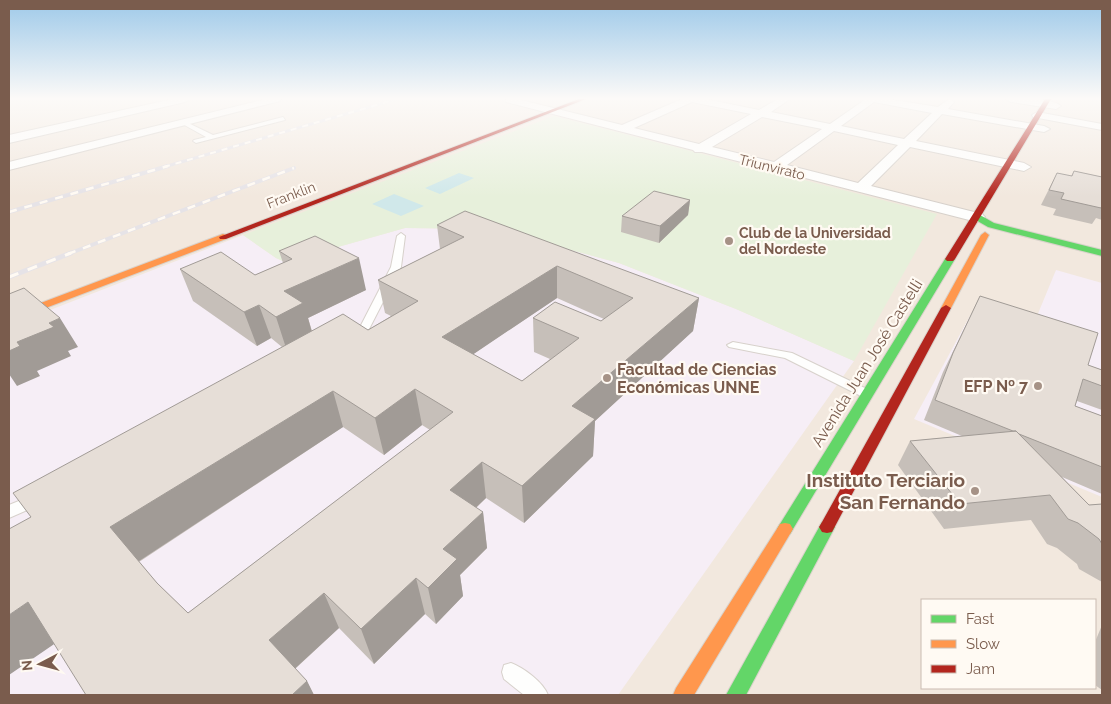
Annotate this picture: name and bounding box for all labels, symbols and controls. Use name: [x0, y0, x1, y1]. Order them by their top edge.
street label: Triunvirato: [737, 151, 807, 183]
street label: Franklin: [264, 178, 318, 212]
place label: Club de la Universidad del Nordeste: [739, 225, 891, 257]
marker: Club de la Universidad del Nordeste: [723, 235, 735, 247]
street label: Avenida Juan José Castelli: [807, 276, 927, 450]
place label: Facultad de Ciencias Económicas UNNE: [617, 360, 776, 397]
marker: Facultad de Ciencias Económicas UNNE: [601, 372, 613, 384]
place label: EFP Nº 7: [964, 377, 1028, 396]
marker: EFP Nº 7: [1032, 380, 1044, 392]
place label: Instituto Terciario San Fernando: [806, 469, 965, 513]
marker: Instituto Terciario San Fernando: [969, 485, 981, 497]
legend: [921, 599, 1096, 689]
text: Fast: [966, 610, 994, 628]
text: Slow: [966, 635, 1000, 653]
north arrow: [15, 639, 65, 689]
text: N: [19, 659, 36, 672]
text: Jam: [966, 660, 995, 678]

